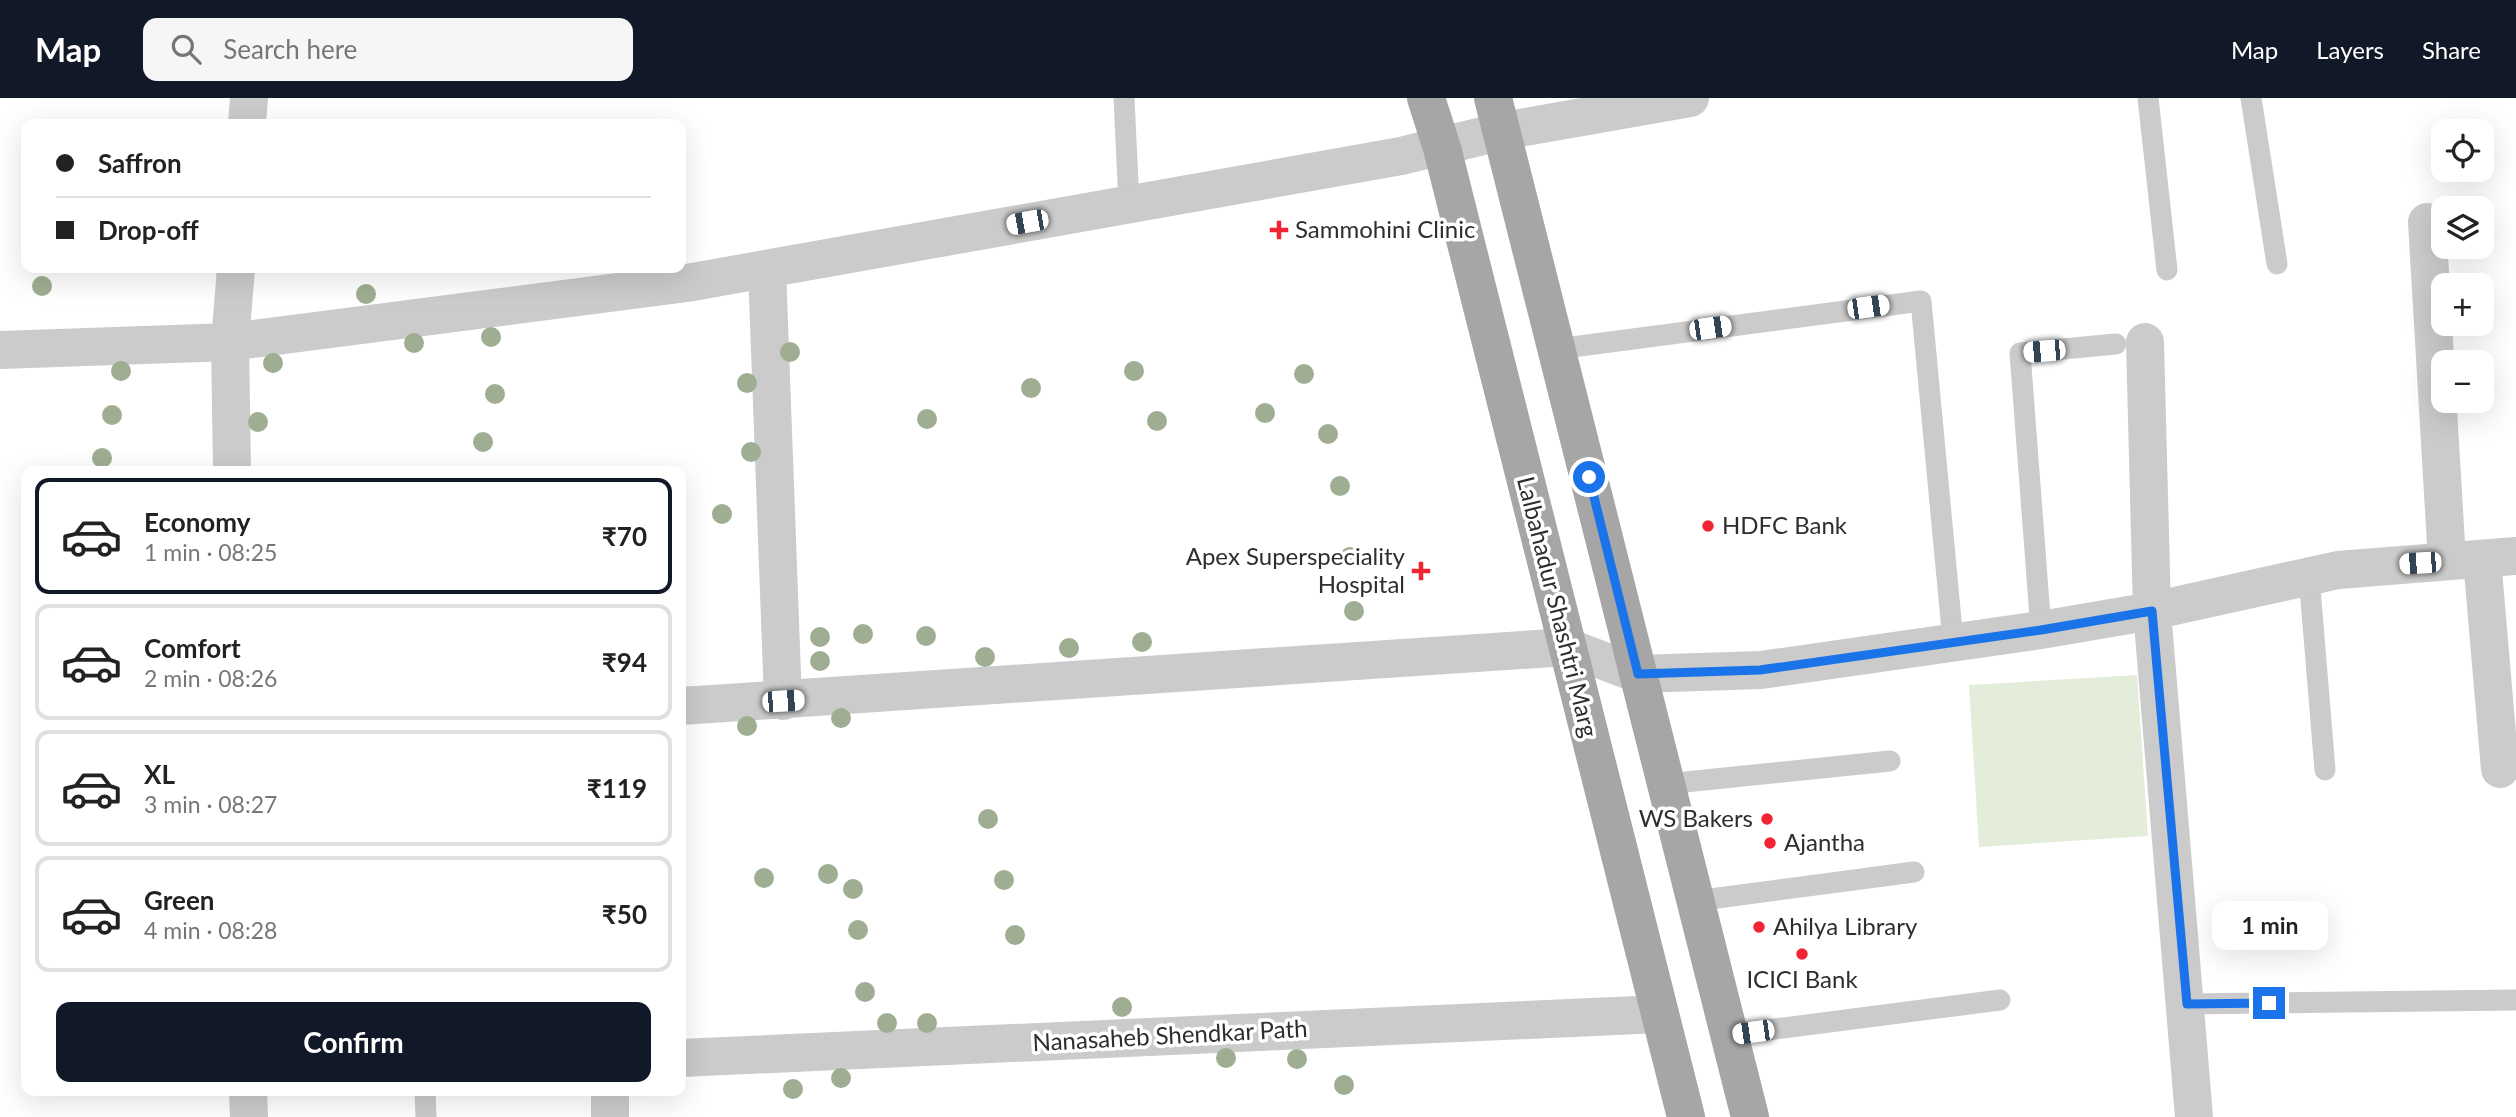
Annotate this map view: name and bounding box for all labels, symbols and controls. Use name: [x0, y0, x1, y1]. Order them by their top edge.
search box: [143, 18, 633, 81]
text: Map: [35, 29, 101, 69]
icon: search: [167, 30, 205, 68]
text: Search here: [223, 33, 357, 65]
text: Map: [2231, 35, 2278, 64]
text: Layers: [2316, 35, 2384, 64]
text: Share: [2422, 35, 2481, 64]
map controls: [2431, 119, 2494, 413]
button: locate: [2431, 119, 2494, 182]
text: Saffron: [98, 147, 182, 179]
button: layers: [2431, 196, 2494, 259]
car: [1005, 208, 1050, 236]
text: Drop-off: [98, 214, 199, 246]
place label: Sammohini Clinic: [1295, 214, 1475, 243]
marker: Sammohini Clinic: [1269, 220, 1289, 240]
button: +: [2431, 273, 2494, 336]
car: [1846, 294, 1891, 320]
car: [1688, 315, 1733, 341]
car: [2023, 339, 2066, 363]
button: −: [2431, 350, 2494, 413]
route start: [1573, 461, 1605, 493]
street label: Lalbahadur Shashtri Marg: [1512, 473, 1605, 740]
icon: car: [60, 505, 123, 568]
text: Economy: [144, 506, 250, 538]
place label: HDFC Bank: [1722, 510, 1848, 539]
marker: HDFC Bank: [1700, 518, 1716, 534]
text: ₹70: [602, 520, 647, 552]
text: 1 min · 08:25: [144, 538, 277, 566]
place label: Apex Superspeciality Hospital: [1186, 541, 1406, 598]
car: [2399, 551, 2442, 575]
marker: Apex Superspeciality Hospital: [1411, 561, 1431, 581]
icon: car: [60, 631, 123, 694]
text: Comfort: [144, 632, 241, 664]
text: ₹94: [602, 646, 647, 678]
text: 2 min · 08:26: [144, 664, 277, 692]
car: [762, 689, 805, 713]
icon: car: [60, 757, 123, 820]
text: XL: [144, 758, 175, 790]
text: ₹119: [587, 772, 647, 804]
text: 3 min · 08:27: [144, 790, 277, 818]
place label: WS Bakers: [1639, 803, 1753, 832]
marker: WS Bakers: [1759, 811, 1775, 827]
place label: Ajantha: [1784, 827, 1865, 856]
marker: Ajantha: [1762, 835, 1778, 851]
icon: car: [60, 883, 123, 946]
text: Green: [144, 884, 214, 916]
text: ₹50: [602, 898, 647, 930]
callout: 1 min: [2211, 902, 2327, 950]
place label: Ahilya Library: [1773, 911, 1918, 940]
text: 1 min: [2241, 911, 2299, 939]
text: 4 min · 08:28: [144, 916, 277, 944]
marker: Ahilya Library: [1751, 919, 1767, 935]
marker: ICICI Bank: [1794, 946, 1810, 962]
place label: ICICI Bank: [1746, 964, 1858, 993]
route end: [2253, 987, 2285, 1019]
button: Confirm: [56, 1002, 651, 1082]
street label: Nanasaheb Shendkar Path: [1032, 1013, 1308, 1056]
car: [1731, 1019, 1776, 1045]

